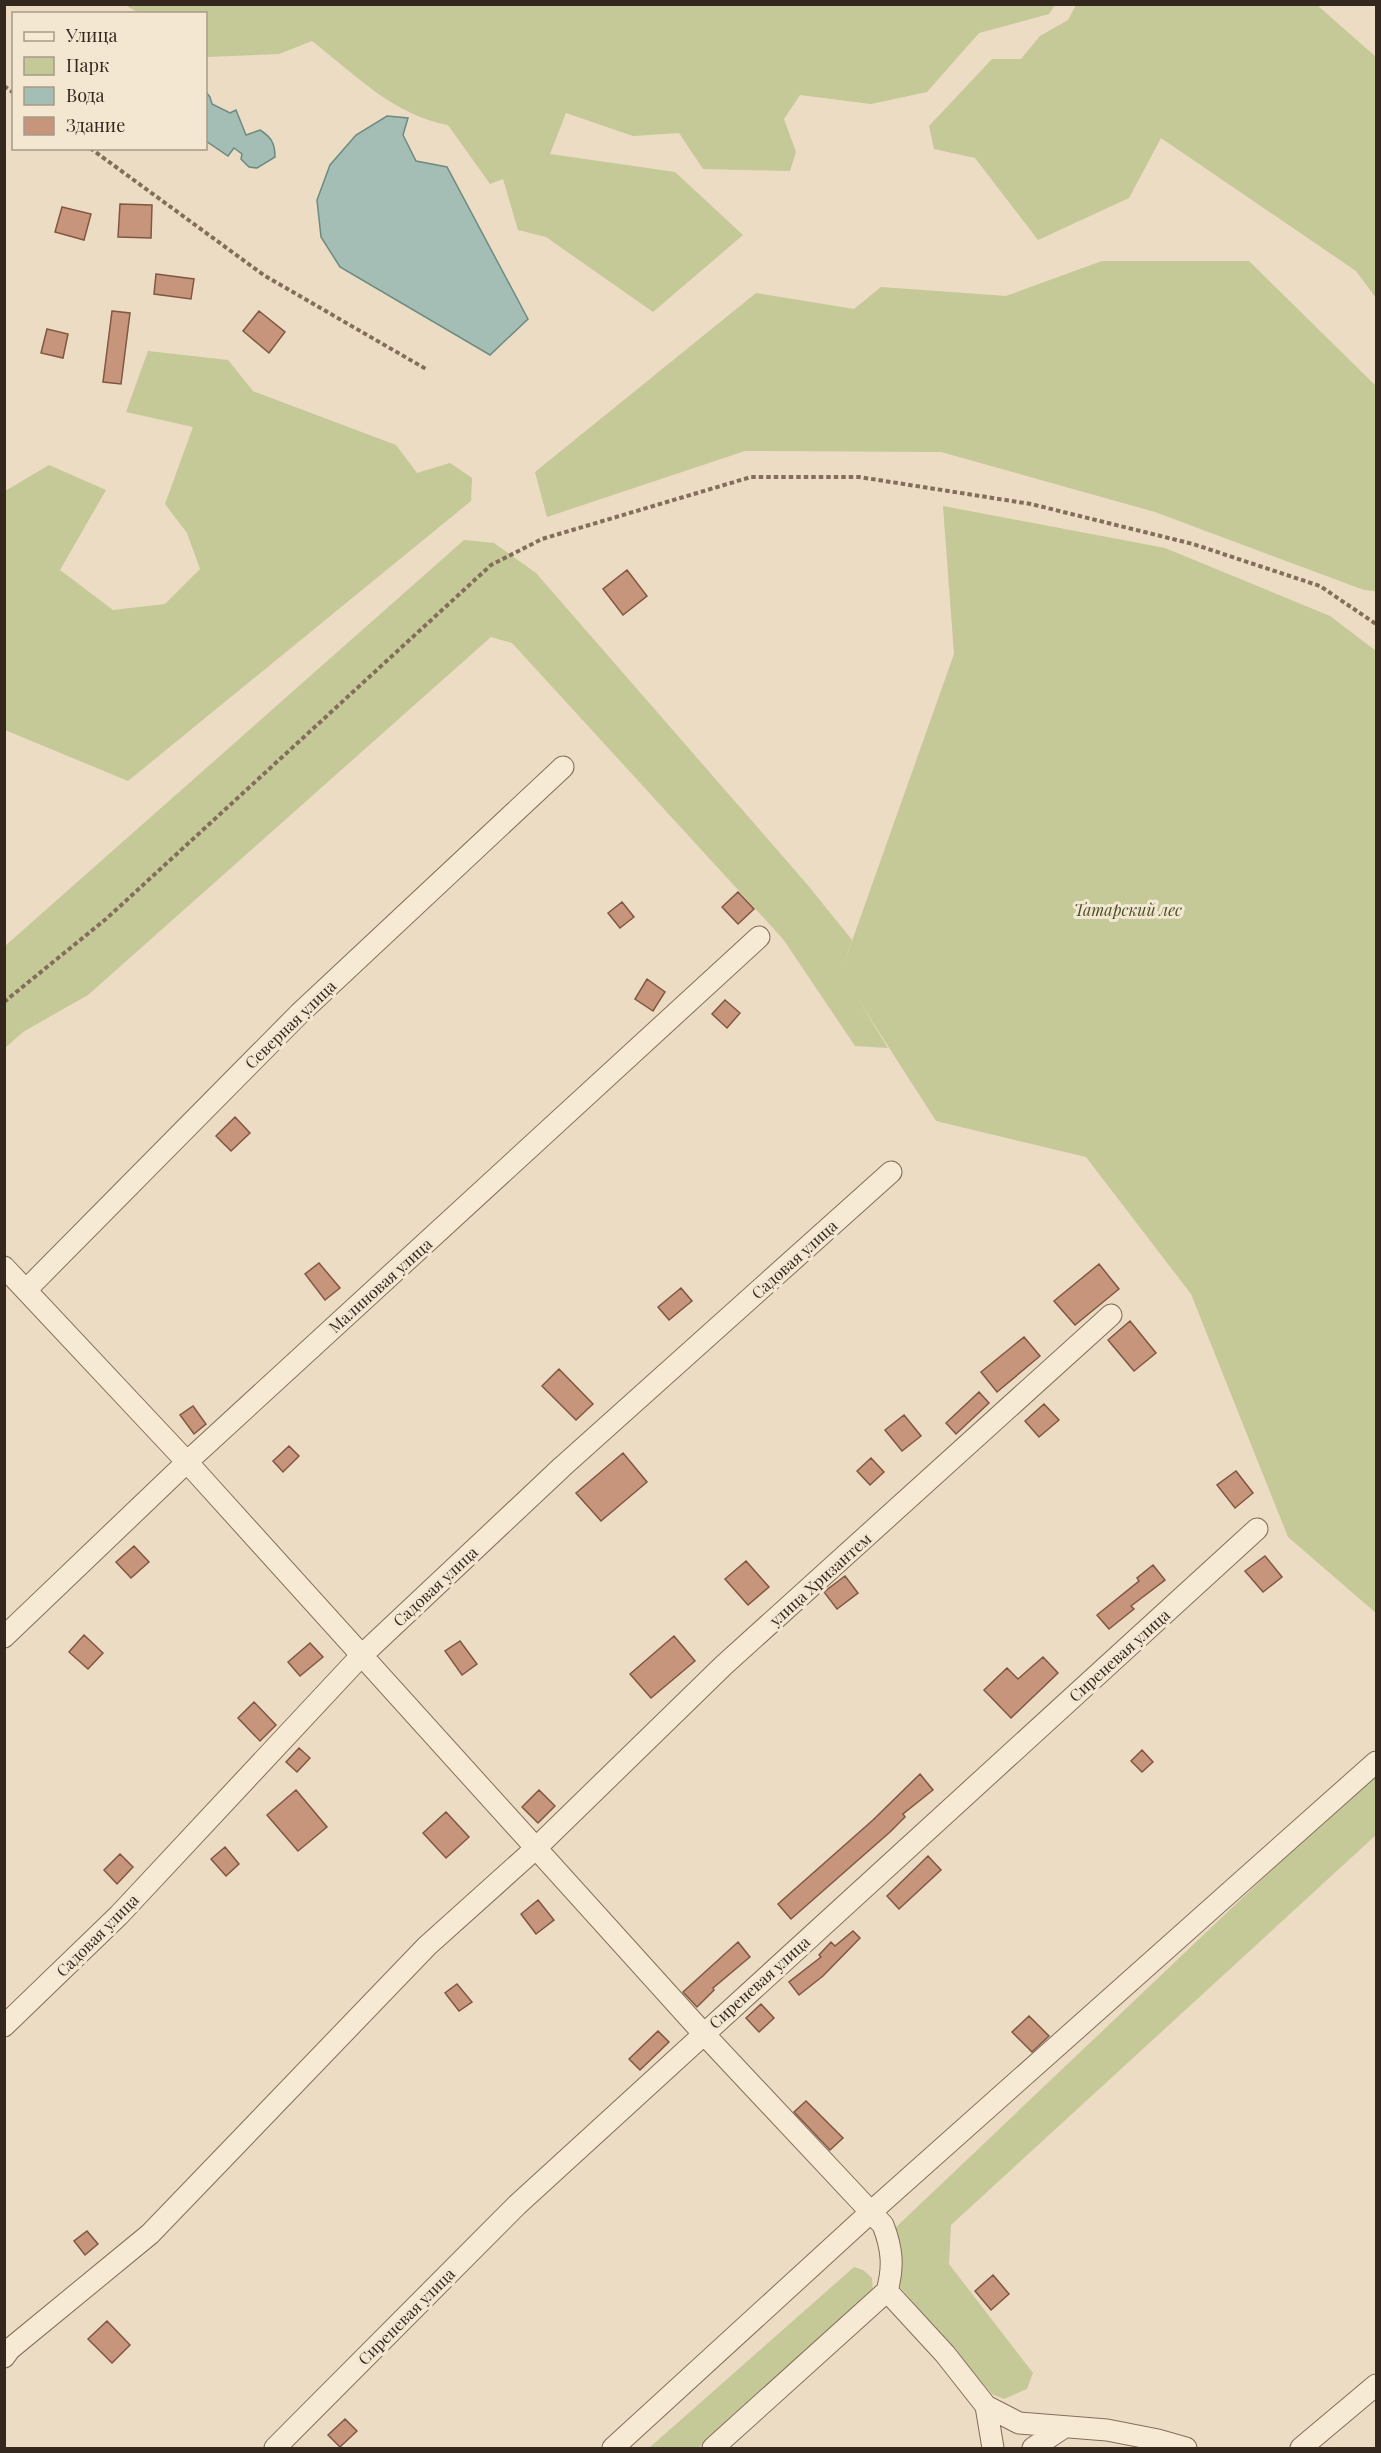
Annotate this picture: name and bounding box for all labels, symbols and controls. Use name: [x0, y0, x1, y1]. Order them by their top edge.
legend: [12, 12, 207, 150]
text: Улица: [65, 23, 117, 47]
text: Парк: [66, 53, 109, 77]
text: Вода: [66, 83, 104, 107]
text: Здание: [66, 113, 125, 137]
park label: Татарский лес: [1074, 899, 1182, 920]
street label: Северная улица: [240, 975, 340, 1073]
street label: Садовая улица: [747, 1215, 841, 1303]
street label: Малиновая улица: [324, 1233, 436, 1337]
street label: улица Хризантем: [764, 1528, 875, 1631]
street label: Садовая улица: [388, 1541, 482, 1631]
street label: Сиреневая улица: [1064, 1604, 1174, 1706]
street label: Садовая улица: [51, 1889, 143, 1981]
street label: Сиреневая улица: [704, 1931, 814, 2033]
street label: Сиреневая улица: [353, 2263, 459, 2369]

